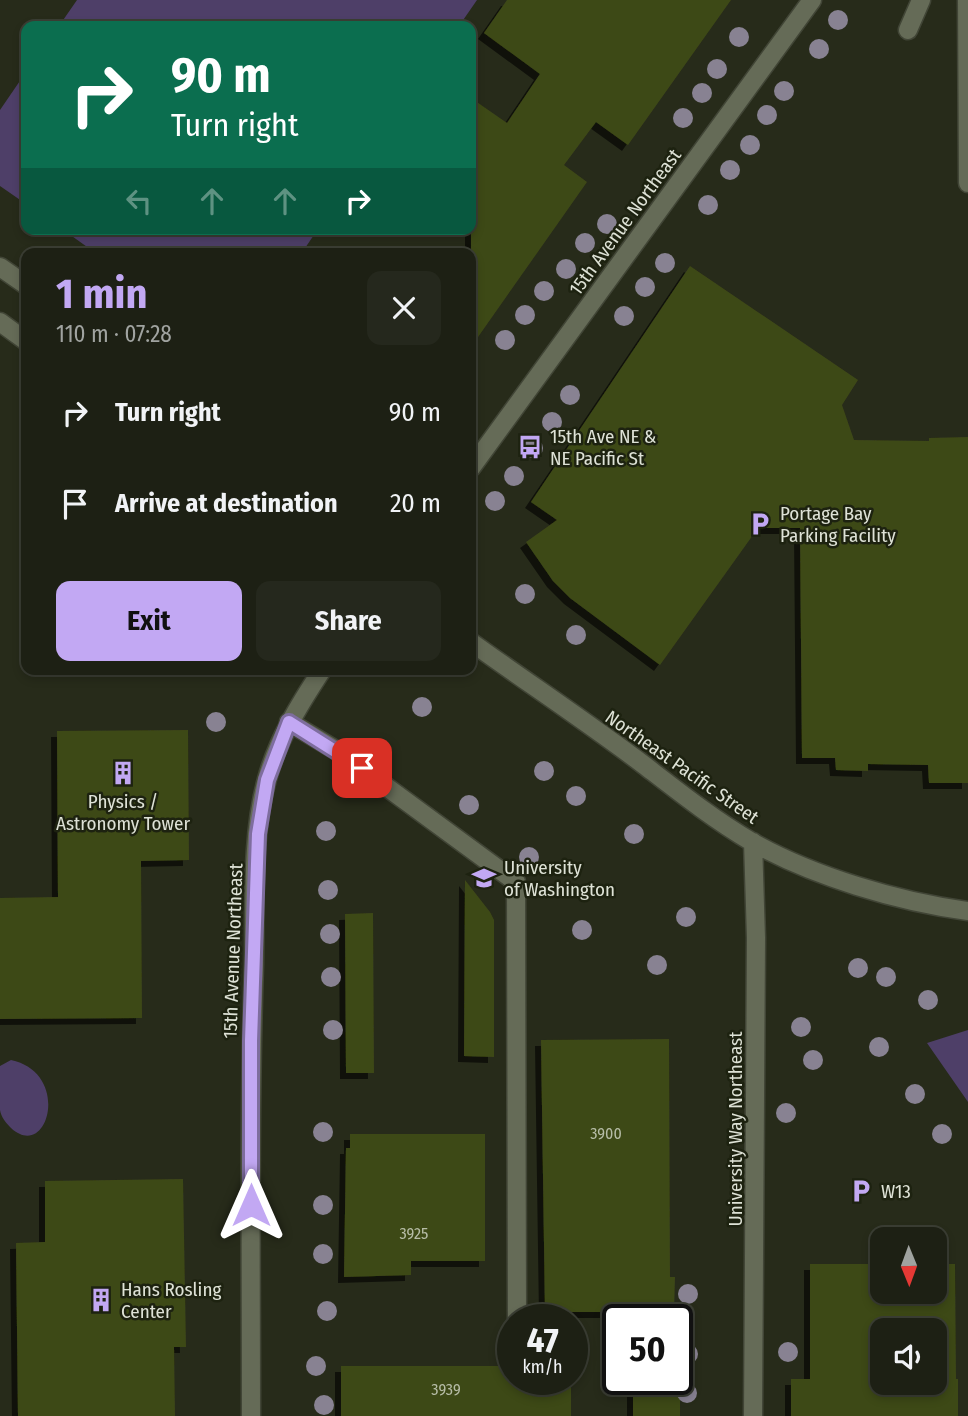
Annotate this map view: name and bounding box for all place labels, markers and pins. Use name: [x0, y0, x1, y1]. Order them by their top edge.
place label: 15th Ave NE & NE Pacific St: [550, 425, 657, 470]
bus stop icon: 15th Ave NE & NE Pacific St: [516, 433, 544, 461]
place label: Portage Bay Parking Facility: [780, 502, 896, 547]
parking icon: Portage Bay Parking Facility: [746, 510, 774, 538]
pin: [332, 738, 392, 798]
building icon: Physics / Astronomy Tower: [109, 759, 137, 787]
place label: Physics / Astronomy Tower: [56, 790, 190, 835]
place label: University of Washington: [504, 856, 615, 901]
school or university icon: University of Washington: [470, 864, 498, 892]
parking icon: W13: [847, 1177, 875, 1205]
place label: W13: [881, 1180, 911, 1203]
place label: Hans Rosling Center: [121, 1278, 221, 1323]
building icon: Hans Rosling Center: [87, 1286, 115, 1314]

